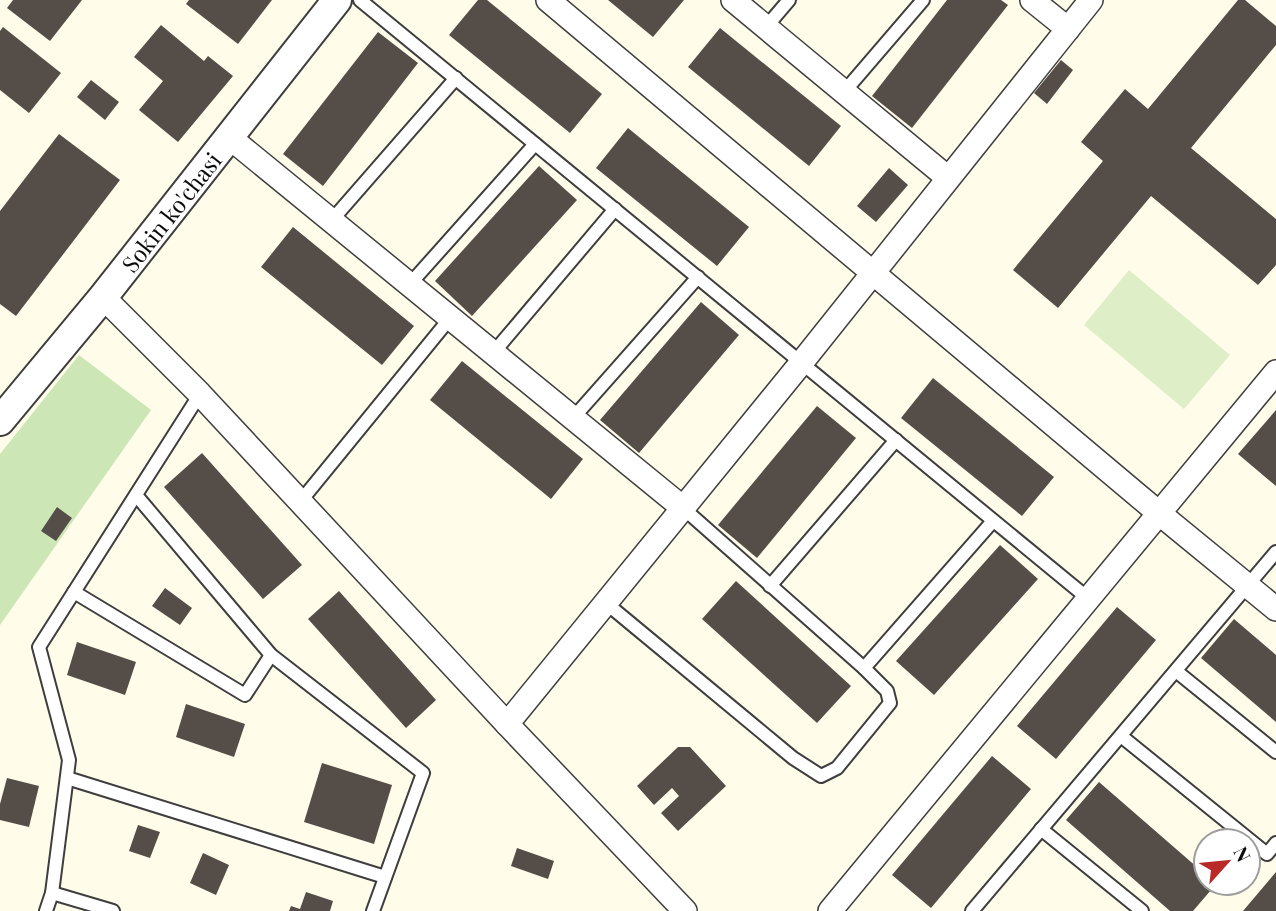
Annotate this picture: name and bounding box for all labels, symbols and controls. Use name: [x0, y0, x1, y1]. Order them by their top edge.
street label: Sokin ko'chasi: [113, 145, 227, 278]
north arrow: [1192, 827, 1262, 897]
text: N: [1228, 842, 1258, 866]

